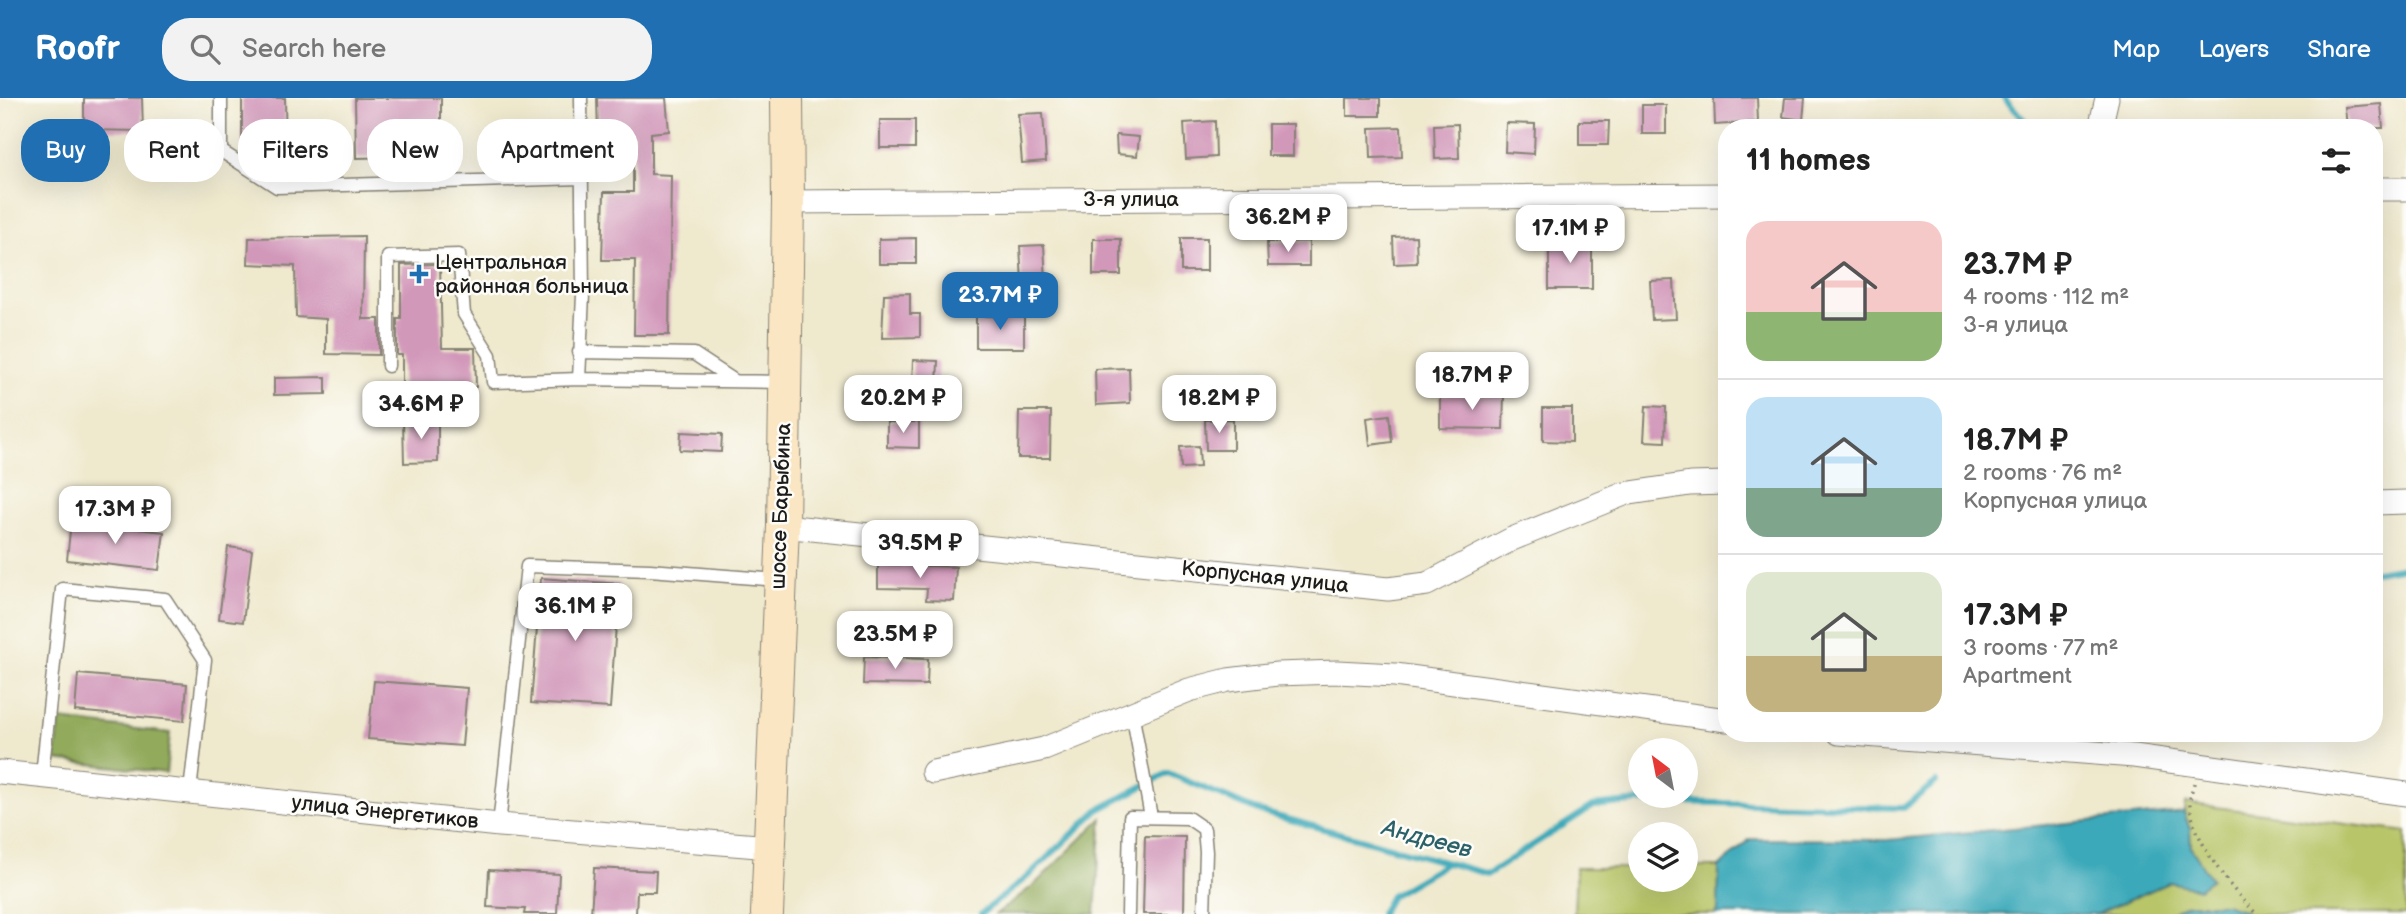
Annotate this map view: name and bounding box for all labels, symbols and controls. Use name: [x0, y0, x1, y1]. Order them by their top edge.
search box: [162, 18, 652, 81]
text: Roofr: [35, 29, 120, 69]
icon: search: [186, 30, 224, 68]
text: Search here: [242, 34, 386, 65]
text: Map: [2112, 35, 2160, 64]
text: Layers: [2198, 35, 2269, 64]
text: Share: [2307, 35, 2371, 64]
chip: Buy: [21, 119, 110, 182]
chip: Rent: [124, 119, 224, 182]
chip: Filters: [238, 119, 353, 182]
chip: New: [367, 119, 463, 182]
chip: Apartment: [477, 119, 638, 182]
icon: filters: [2317, 142, 2355, 180]
text: 11 homes: [1746, 143, 1870, 179]
street label: 3-я улица: [1083, 187, 1180, 212]
pin: 36.2M ₽: [1223, 194, 1353, 254]
text: 36.2M ₽: [1245, 203, 1331, 231]
pin: 17.1M ₽: [1505, 206, 1635, 265]
text: 17.1M ₽: [1532, 214, 1608, 242]
text: 23.7M ₽: [1963, 247, 2072, 283]
icon: home: [1802, 249, 1886, 333]
place label: Центральная районная больница: [435, 250, 629, 299]
marker: Центральная районная больница: [409, 264, 429, 284]
pin: 23.7M ₽: [935, 272, 1065, 332]
text: 23.7M ₽: [958, 281, 1042, 309]
text: 4 rooms · 112 m²: [1963, 283, 2129, 311]
text: 3-я улица: [1963, 311, 2068, 339]
pin: 18.7M ₽: [1407, 352, 1537, 412]
text: 18.7M ₽: [1432, 361, 1512, 389]
pin: 20.2M ₽: [838, 376, 968, 435]
pin: 18.2M ₽: [1154, 376, 1284, 435]
pin: 34.6M ₽: [356, 382, 486, 441]
text: 20.2M ₽: [860, 384, 946, 412]
text: 18.2M ₽: [1178, 384, 1260, 412]
text: 34.6M ₽: [378, 390, 464, 418]
street label: шоссе Барыбина: [766, 422, 796, 590]
text: 18.7M ₽: [1963, 423, 2068, 459]
icon: home: [1802, 425, 1886, 509]
text: 2 rooms · 76 m²: [1963, 459, 2122, 487]
pin: 17.3M ₽: [50, 486, 180, 546]
text: Корпусная улица: [1963, 487, 2147, 515]
text: 17.3M ₽: [75, 495, 155, 523]
pin: 39.5M ₽: [855, 520, 985, 580]
text: 39.5M ₽: [878, 529, 962, 557]
street label: Корпусная улица: [1180, 556, 1351, 598]
pin: 36.1M ₽: [510, 584, 640, 643]
text: 36.1M ₽: [534, 592, 616, 620]
text: 17.3M ₽: [1963, 598, 2068, 634]
icon: home: [1802, 600, 1886, 684]
pin: 23.5M ₽: [830, 612, 960, 671]
text: 23.5M ₽: [853, 620, 937, 648]
text: 3 rooms · 77 m²: [1963, 634, 2119, 662]
text: Apartment: [1963, 662, 2072, 690]
north arrow: [1628, 738, 1698, 808]
map controls: [1628, 738, 1698, 892]
street label: улица Энергетиков: [290, 790, 480, 834]
water label: Андреев: [1377, 813, 1475, 864]
button: layers: [1628, 822, 1698, 892]

